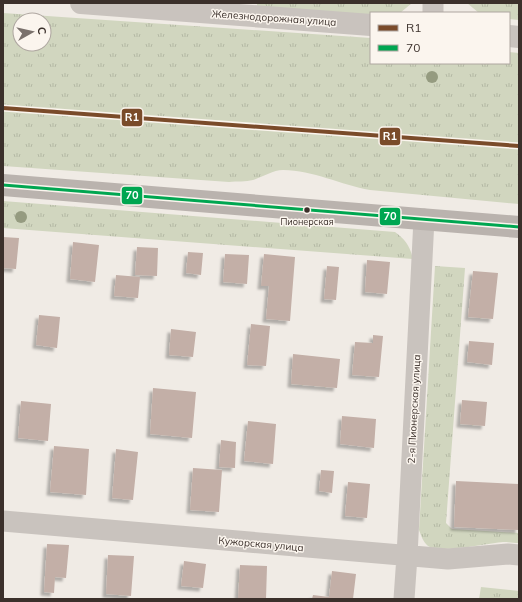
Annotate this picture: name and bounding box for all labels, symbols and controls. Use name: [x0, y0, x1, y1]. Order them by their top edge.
street label: Железнодорожная улица: [211, 7, 337, 29]
north arrow: [12, 12, 52, 52]
legend: [370, 12, 510, 64]
text: R1: [406, 20, 422, 35]
text: С: [34, 26, 49, 36]
text: 70: [406, 40, 420, 55]
line badge: R1: [121, 108, 143, 127]
text: R1: [125, 110, 140, 124]
line badge: R1: [379, 127, 401, 146]
text: R1: [383, 129, 398, 143]
line badge: 70: [121, 186, 143, 205]
text: 70: [125, 188, 139, 202]
marker: Пионерская: [302, 205, 312, 215]
line badge: 70: [379, 207, 401, 226]
text: 70: [383, 209, 397, 223]
place label: Пионерская: [280, 216, 334, 227]
street label: 2-я Пионерская улица: [405, 354, 423, 464]
street label: Кужорская улица: [218, 534, 304, 554]

